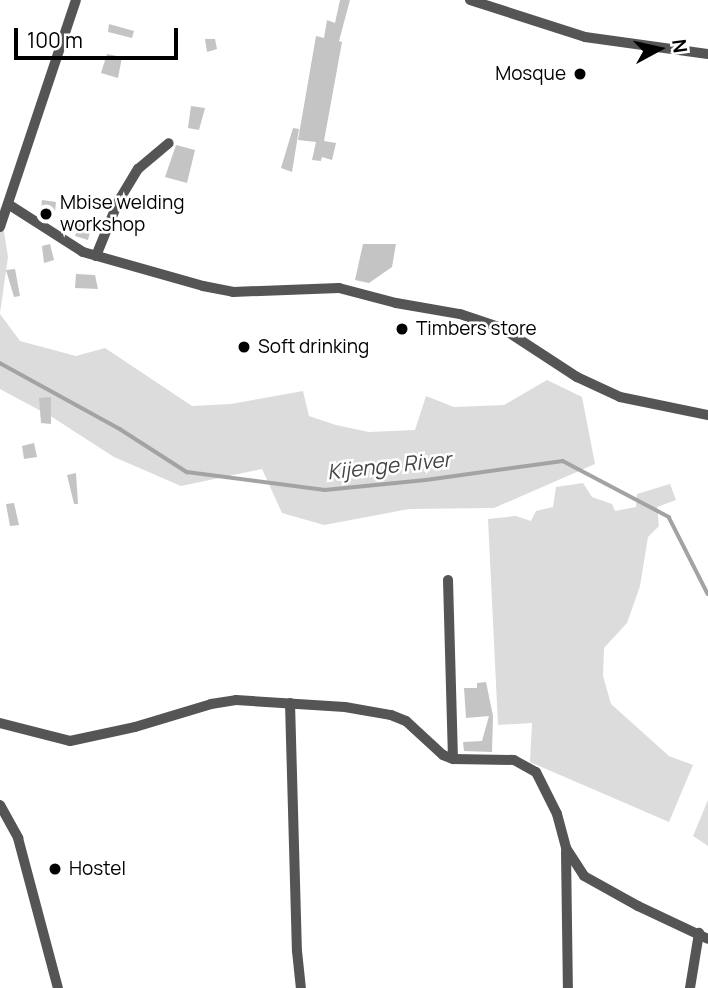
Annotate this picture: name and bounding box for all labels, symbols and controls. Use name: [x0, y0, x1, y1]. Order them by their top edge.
scale bar: [18, 14, 182, 58]
north arrow: [624, 14, 694, 84]
text: 100 m: [27, 26, 83, 54]
text: N: [666, 38, 694, 55]
place label: Mosque: [495, 63, 566, 85]
marker: Mosque: [572, 66, 588, 82]
place label: Mbise welding workshop: [60, 192, 185, 236]
marker: Mbise welding workshop: [38, 206, 54, 222]
place label: Timbers store: [416, 318, 537, 340]
marker: Timbers store: [394, 321, 410, 337]
place label: Soft drinking: [258, 336, 369, 358]
marker: Soft drinking: [236, 339, 252, 355]
water label: Kijenge River: [326, 446, 452, 484]
place label: Hostel: [69, 858, 126, 880]
marker: Hostel: [47, 861, 63, 877]

